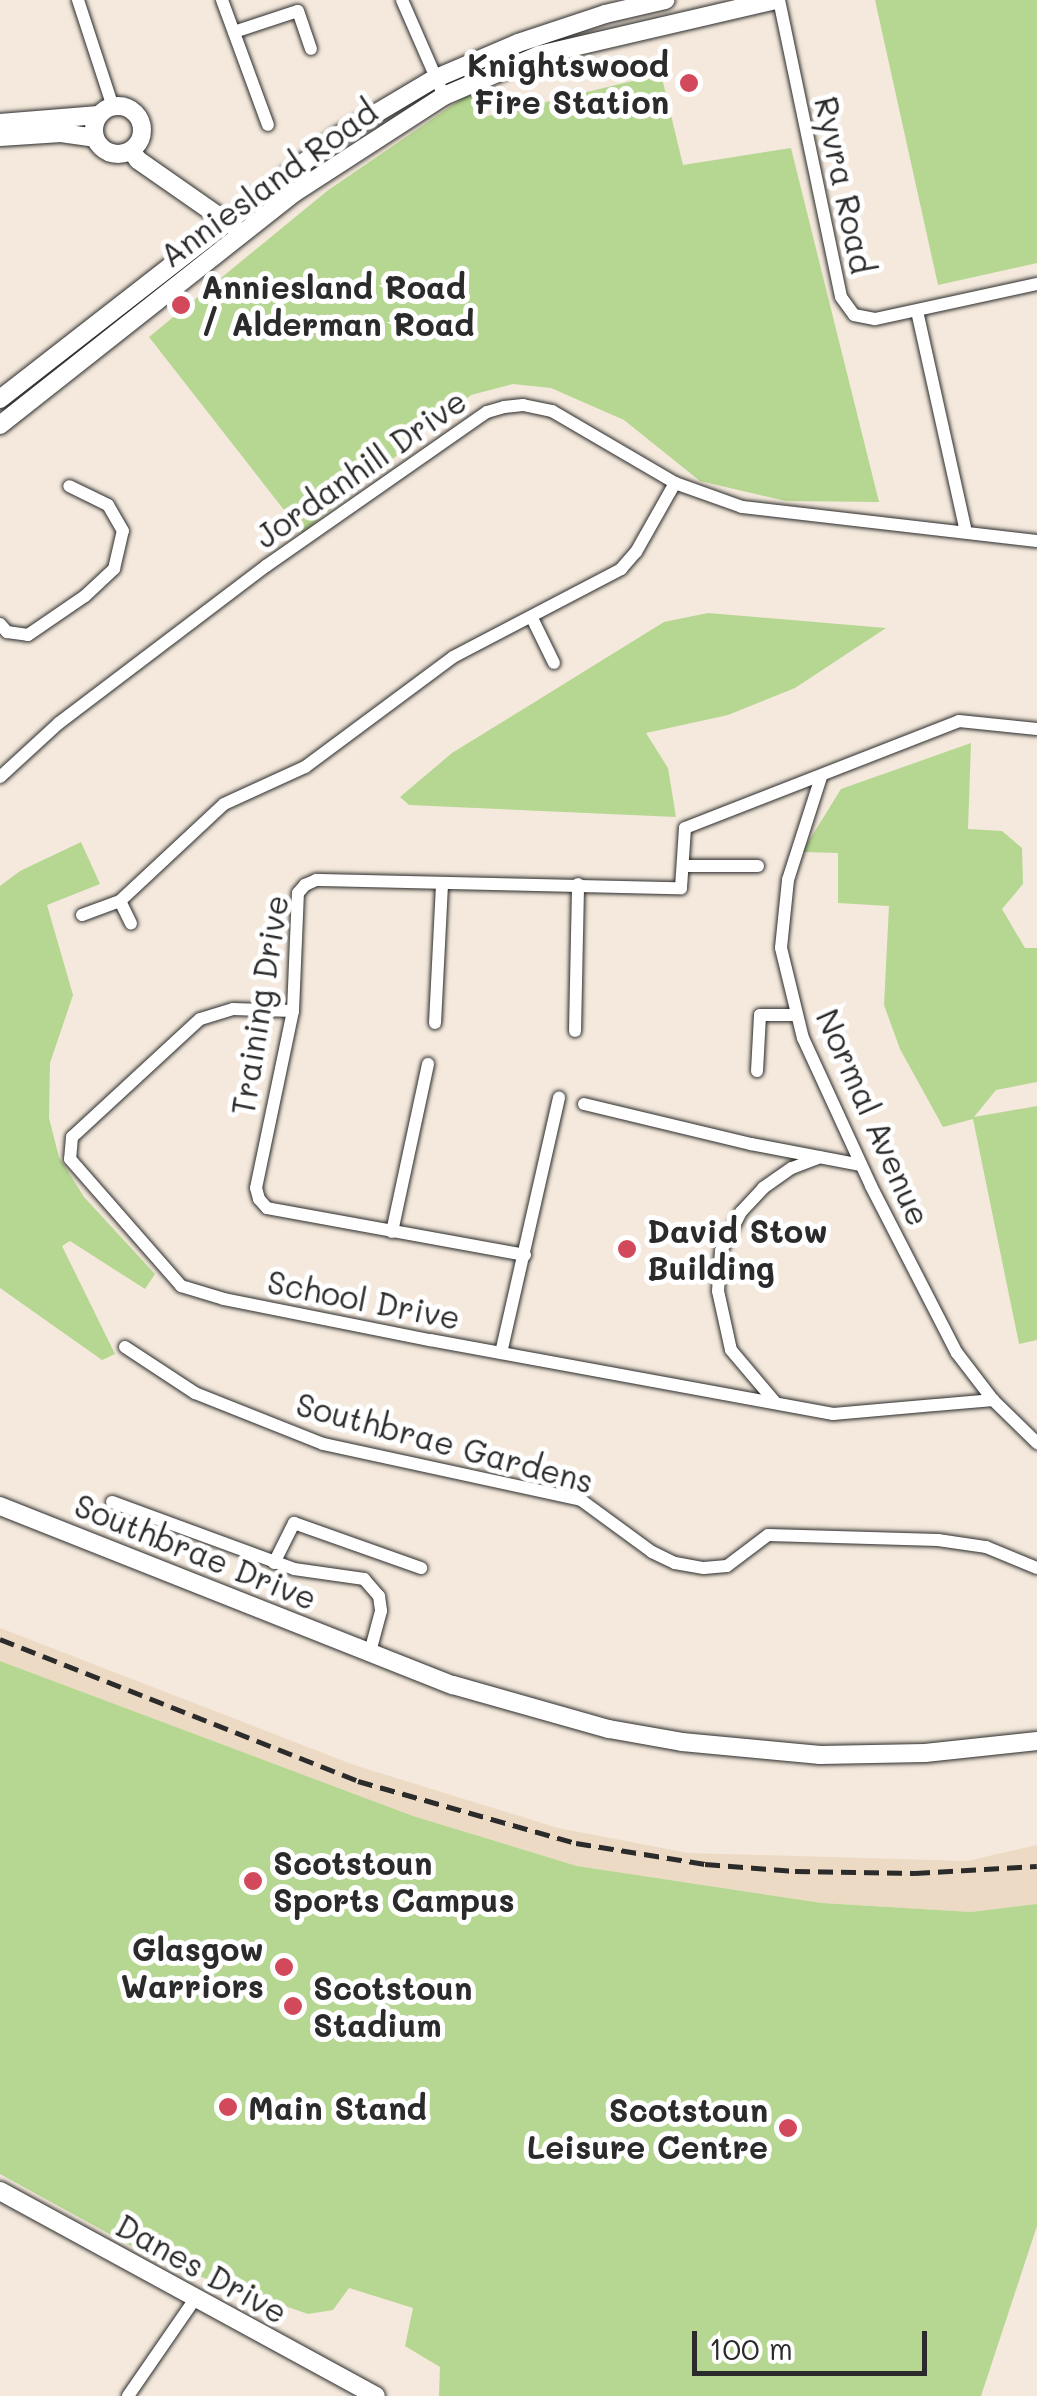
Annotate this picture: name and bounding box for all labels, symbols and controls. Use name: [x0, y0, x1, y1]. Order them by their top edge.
place label: Knightswood Fire Station: [467, 46, 669, 121]
marker: Knightswood Fire Station: [678, 72, 700, 94]
street label: Anniesland Road: [152, 91, 384, 275]
street label: Ryvra Road: [807, 93, 883, 277]
place label: Anniesland Road / Alderman Road: [201, 268, 475, 343]
marker: Anniesland Road / Alderman Road: [170, 294, 192, 316]
street label: Jordanhill Drive: [247, 381, 473, 555]
street label: Training Drive: [223, 892, 295, 1118]
street label: Normal Avenue: [809, 1003, 939, 1231]
place label: David Stow Building: [647, 1212, 828, 1287]
marker: David Stow Building: [616, 1238, 638, 1260]
street label: School Drive: [264, 1261, 464, 1337]
street label: Southbrae Gardens: [292, 1384, 598, 1500]
street label: Southbrae Drive: [69, 1485, 323, 1617]
place label: Scotstoun Sports Campus: [273, 1844, 515, 1919]
marker: Scotstoun Sports Campus: [242, 1870, 264, 1892]
place label: Glasgow Warriors: [121, 1930, 264, 2005]
marker: Glasgow Warriors: [273, 1956, 295, 1978]
place label: Scotstoun Stadium: [313, 1969, 472, 2044]
marker: Scotstoun Stadium: [282, 1995, 304, 2017]
place label: Main Stand: [248, 2088, 427, 2126]
place label: Scotstoun Leisure Centre: [527, 2091, 768, 2166]
marker: Main Stand: [217, 2096, 239, 2118]
marker: Scotstoun Leisure Centre: [777, 2117, 799, 2139]
street label: Danes Drive: [110, 2205, 294, 2331]
scale bar: [697, 2311, 932, 2373]
text: 100 m: [709, 2328, 793, 2368]

